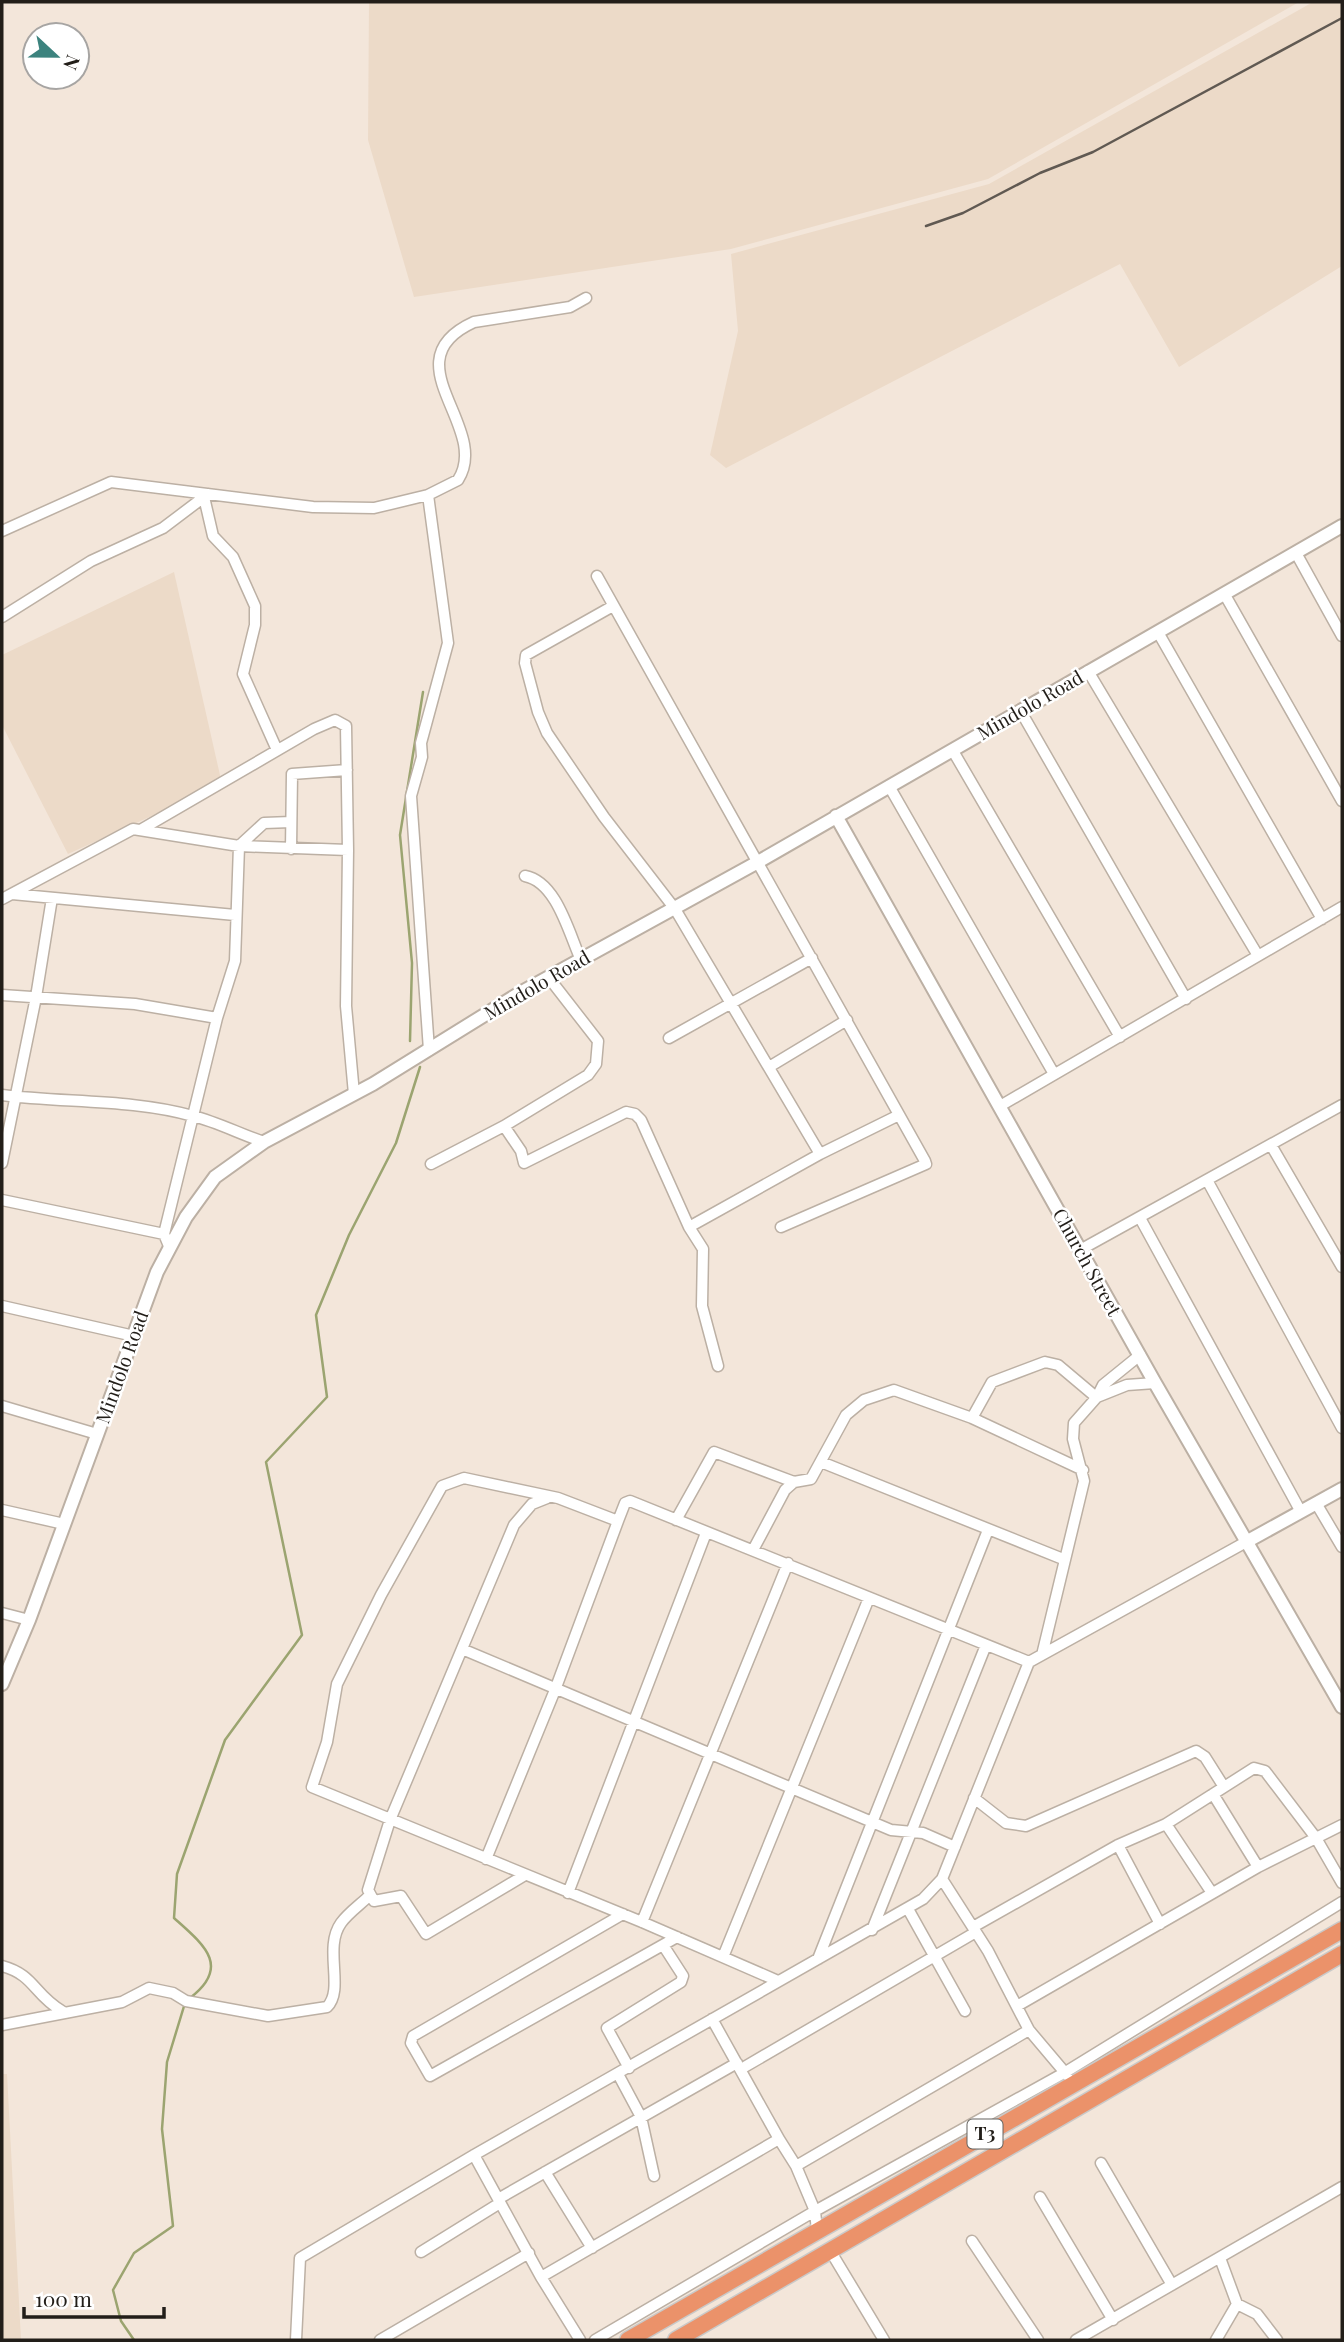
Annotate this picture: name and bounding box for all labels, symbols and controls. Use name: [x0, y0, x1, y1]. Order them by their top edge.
north arrow: [21, 21, 91, 91]
text: N: [58, 52, 87, 74]
street label: Mindolo Road: [972, 663, 1087, 745]
street label: Mindolo Road: [479, 943, 594, 1025]
street label: Church Street: [1048, 1203, 1128, 1320]
street label: Mindolo Road: [89, 1307, 154, 1427]
road number: T3: [968, 2120, 1002, 2148]
scale bar: [24, 2276, 164, 2320]
text: 100 m: [35, 2284, 92, 2312]

